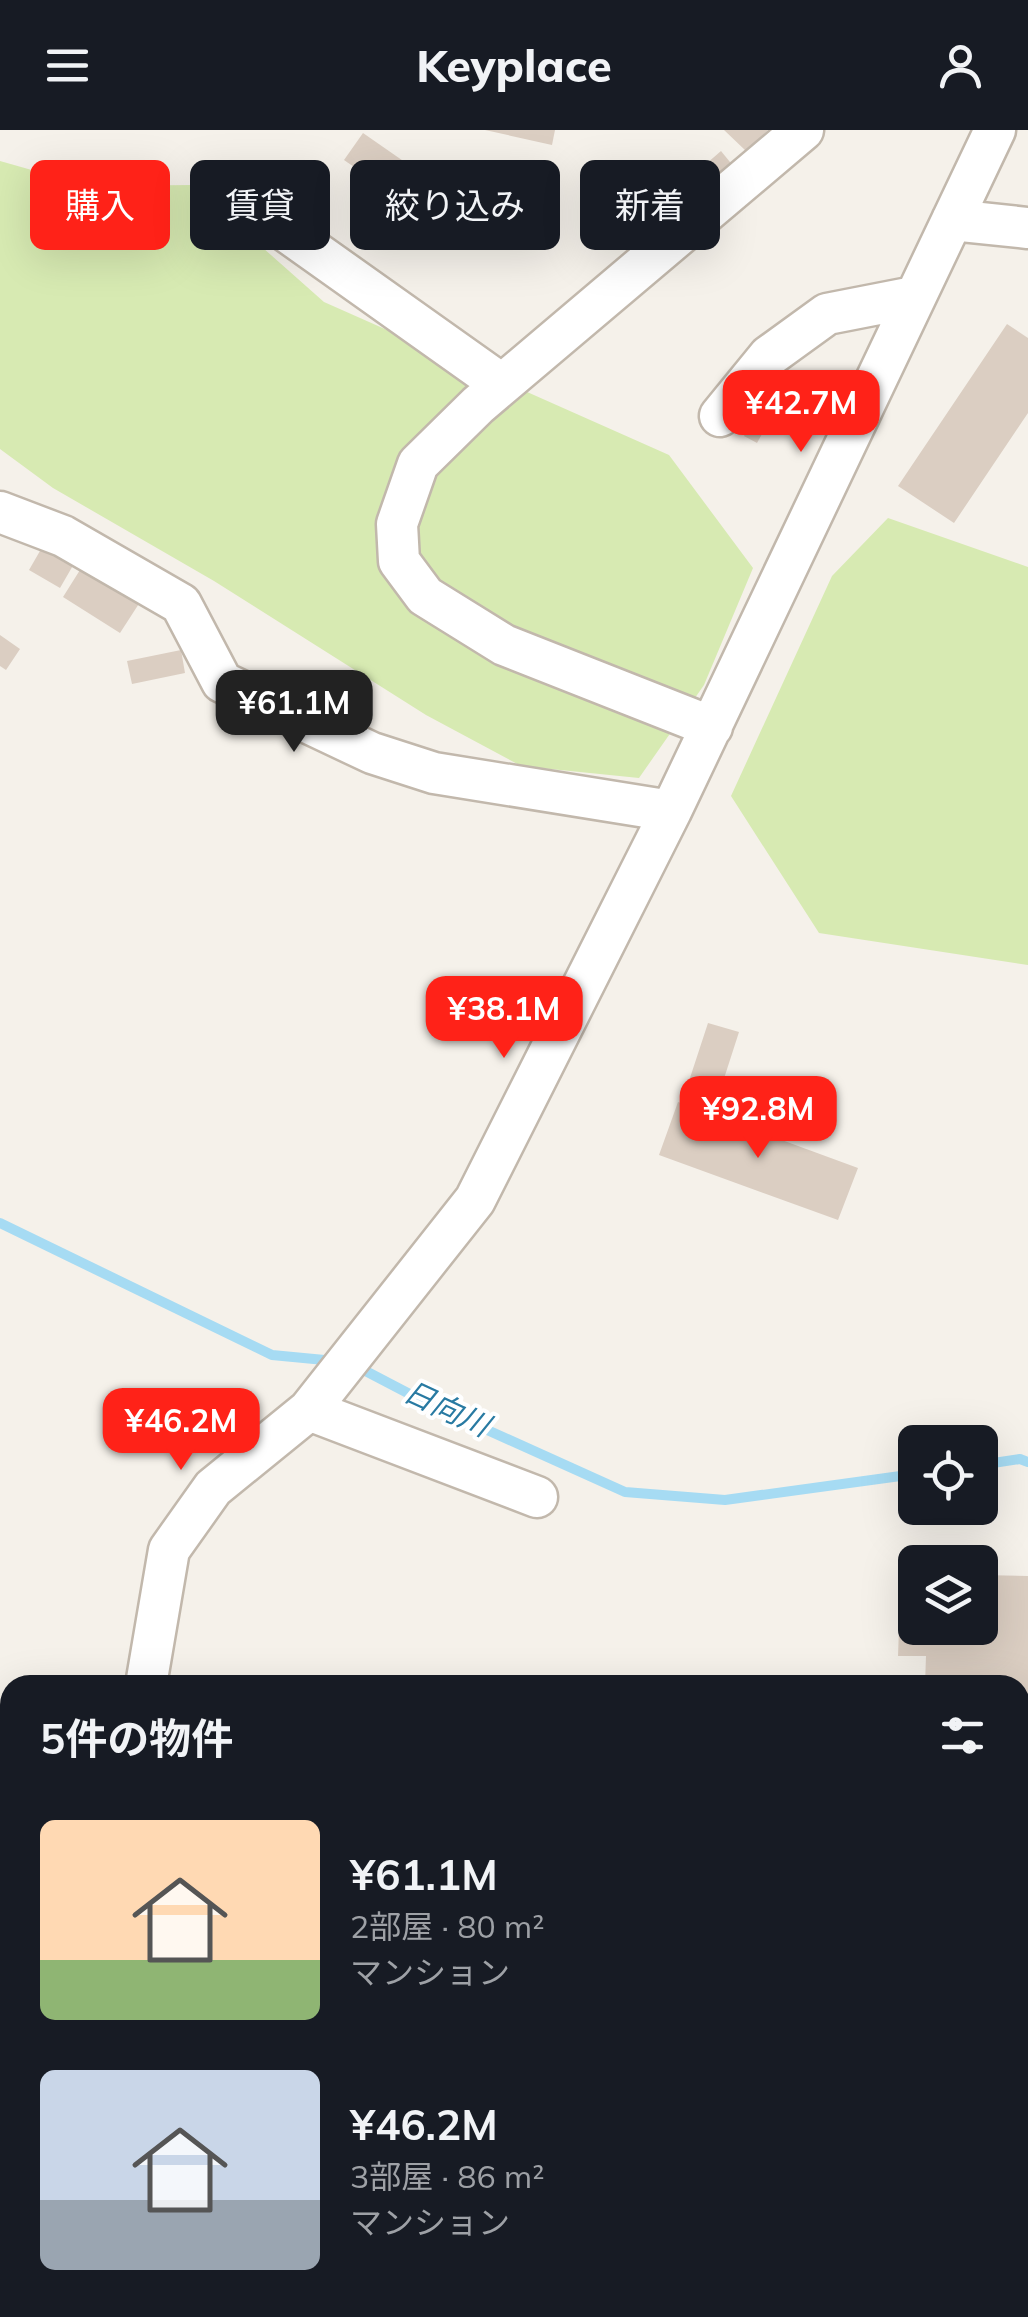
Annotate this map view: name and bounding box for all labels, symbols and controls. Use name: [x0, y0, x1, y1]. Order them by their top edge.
text: Keyplace: [416, 37, 612, 93]
icon: menu: [40, 38, 95, 93]
icon: person: [933, 38, 988, 93]
chip: 購入: [30, 160, 170, 250]
chip: 賃貸: [190, 160, 330, 250]
chip: 絞り込み: [350, 160, 560, 250]
chip: 新着: [580, 160, 720, 250]
pin: ¥42.7M: [720, 370, 882, 455]
text: ¥42.7M: [745, 382, 857, 422]
pin: ¥61.1M: [213, 670, 375, 755]
text: ¥61.1M: [238, 682, 350, 722]
pin: ¥38.1M: [423, 976, 585, 1061]
text: ¥38.1M: [448, 988, 560, 1028]
pin: ¥92.8M: [677, 1076, 839, 1161]
text: ¥92.8M: [702, 1088, 814, 1128]
water label: 日向川: [398, 1372, 499, 1446]
pin: ¥46.2M: [100, 1388, 262, 1473]
text: ¥46.2M: [125, 1400, 237, 1440]
map controls: [898, 1425, 998, 1645]
button: locate: [898, 1425, 998, 1525]
button: layers: [898, 1545, 998, 1645]
icon: filters: [935, 1708, 990, 1763]
text: 5件の物件: [40, 1712, 233, 1765]
text: ¥61.1M: [350, 1848, 498, 1901]
icon: home: [120, 1860, 240, 1980]
text: 2部屋 · 80 m²: [350, 1906, 544, 1946]
text: マンション: [350, 1952, 510, 1992]
text: ¥46.2M: [350, 2098, 498, 2151]
icon: home: [120, 2110, 240, 2230]
text: 3部屋 · 86 m²: [350, 2156, 544, 2196]
text: マンション: [350, 2202, 510, 2242]

